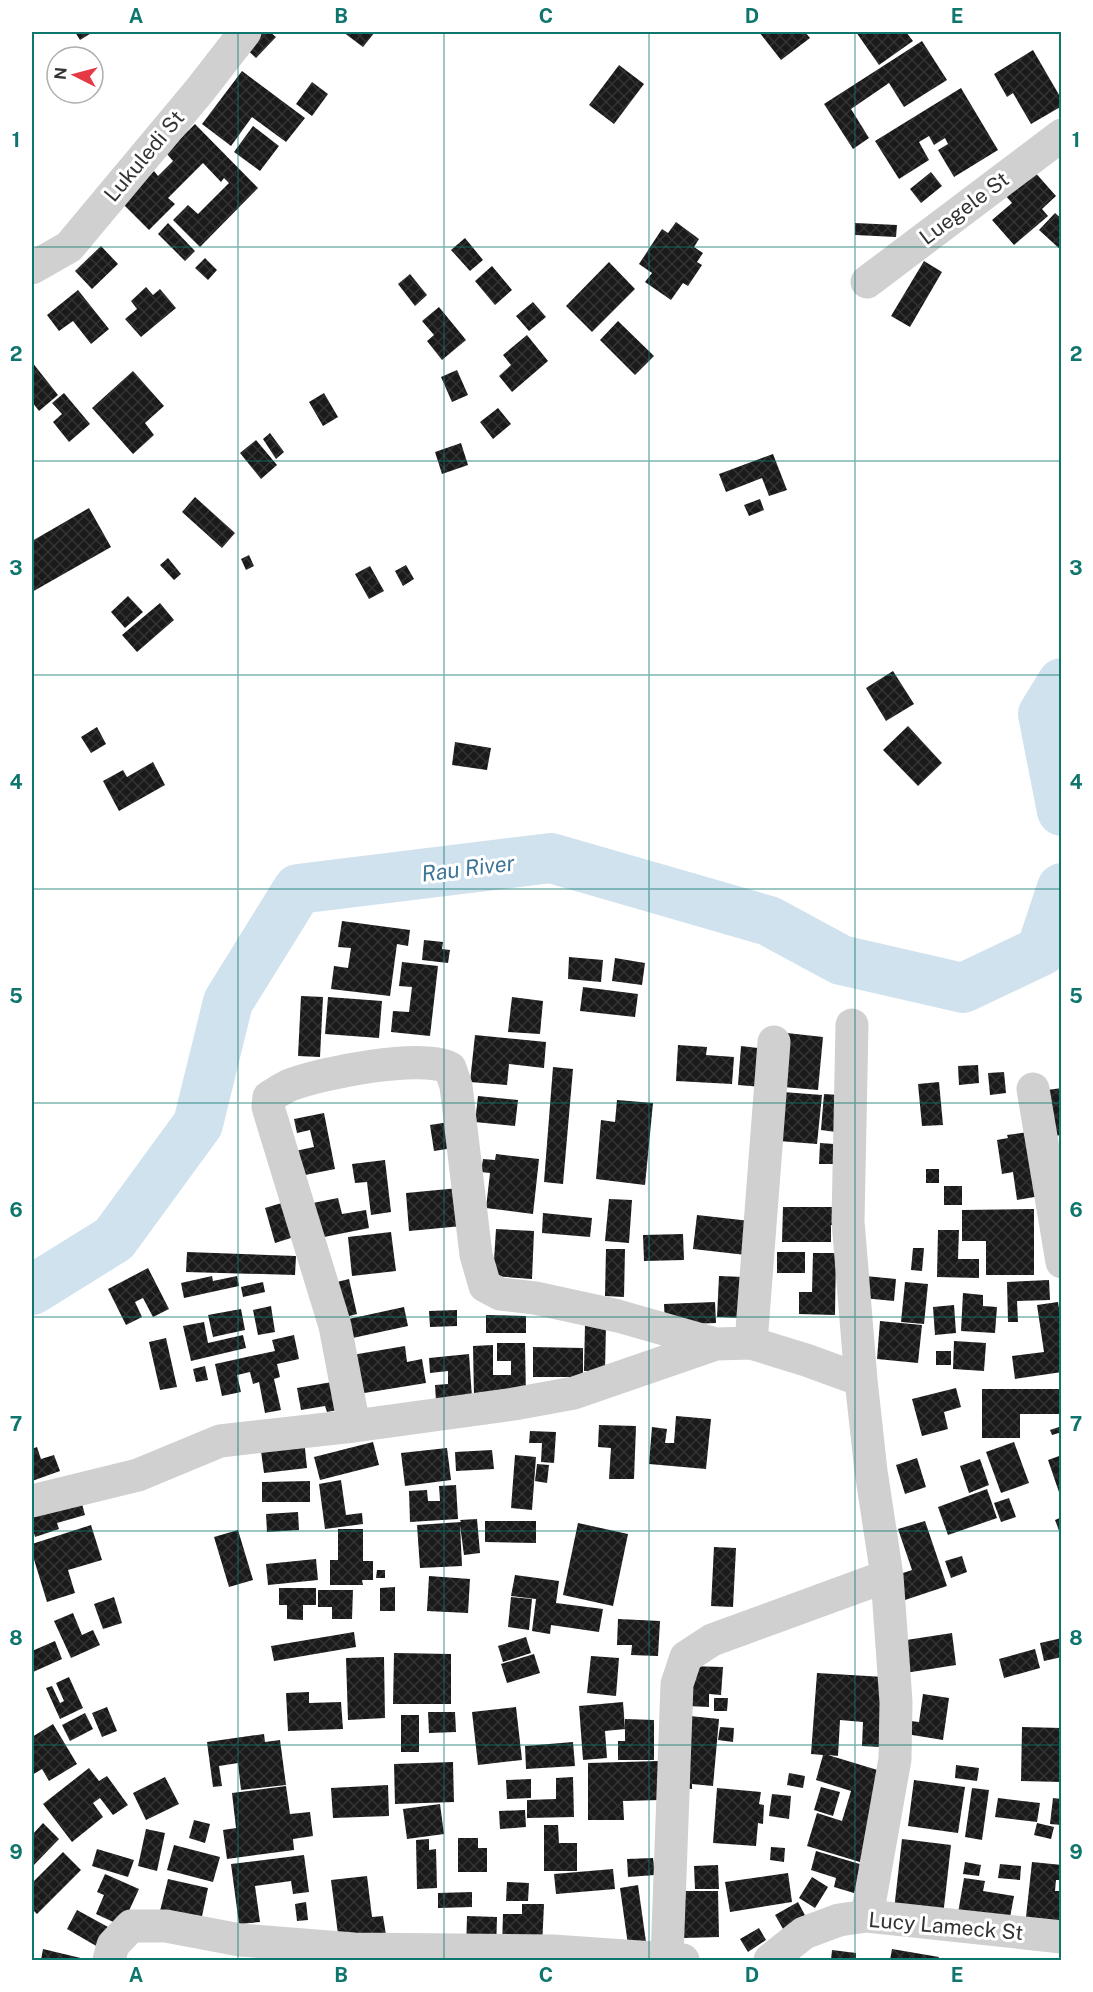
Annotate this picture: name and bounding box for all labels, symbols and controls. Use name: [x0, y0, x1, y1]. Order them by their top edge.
text: A: [129, 4, 143, 28]
text: B: [334, 4, 348, 28]
text: C: [539, 4, 553, 28]
text: D: [745, 4, 759, 28]
text: E: [951, 4, 963, 28]
north arrow: [45, 45, 105, 105]
text: N: [50, 66, 71, 81]
street label: Lukuledi St: [99, 105, 189, 207]
text: 1: [12, 128, 20, 152]
text: 1: [1072, 128, 1080, 152]
street label: Luegele St: [914, 166, 1014, 250]
text: 2: [10, 342, 22, 366]
text: 2: [1070, 342, 1082, 366]
text: 3: [9, 556, 23, 580]
text: 3: [1069, 556, 1083, 580]
text: 4: [9, 770, 23, 794]
text: 4: [1069, 770, 1083, 794]
water label: Rau River: [420, 849, 517, 887]
text: 5: [9, 984, 23, 1008]
text: 5: [1069, 984, 1083, 1008]
text: 6: [9, 1198, 23, 1222]
text: 6: [1069, 1198, 1083, 1222]
text: 7: [10, 1412, 22, 1436]
text: 7: [1070, 1412, 1082, 1436]
text: 8: [9, 1626, 23, 1650]
text: 8: [1069, 1626, 1083, 1650]
text: 9: [9, 1840, 23, 1864]
text: 9: [1069, 1840, 1083, 1864]
street label: Lucy Lameck St: [868, 1907, 1024, 1945]
text: A: [129, 1963, 143, 1987]
text: B: [334, 1963, 348, 1987]
text: C: [539, 1963, 553, 1987]
text: D: [745, 1963, 759, 1987]
text: E: [951, 1963, 963, 1987]

